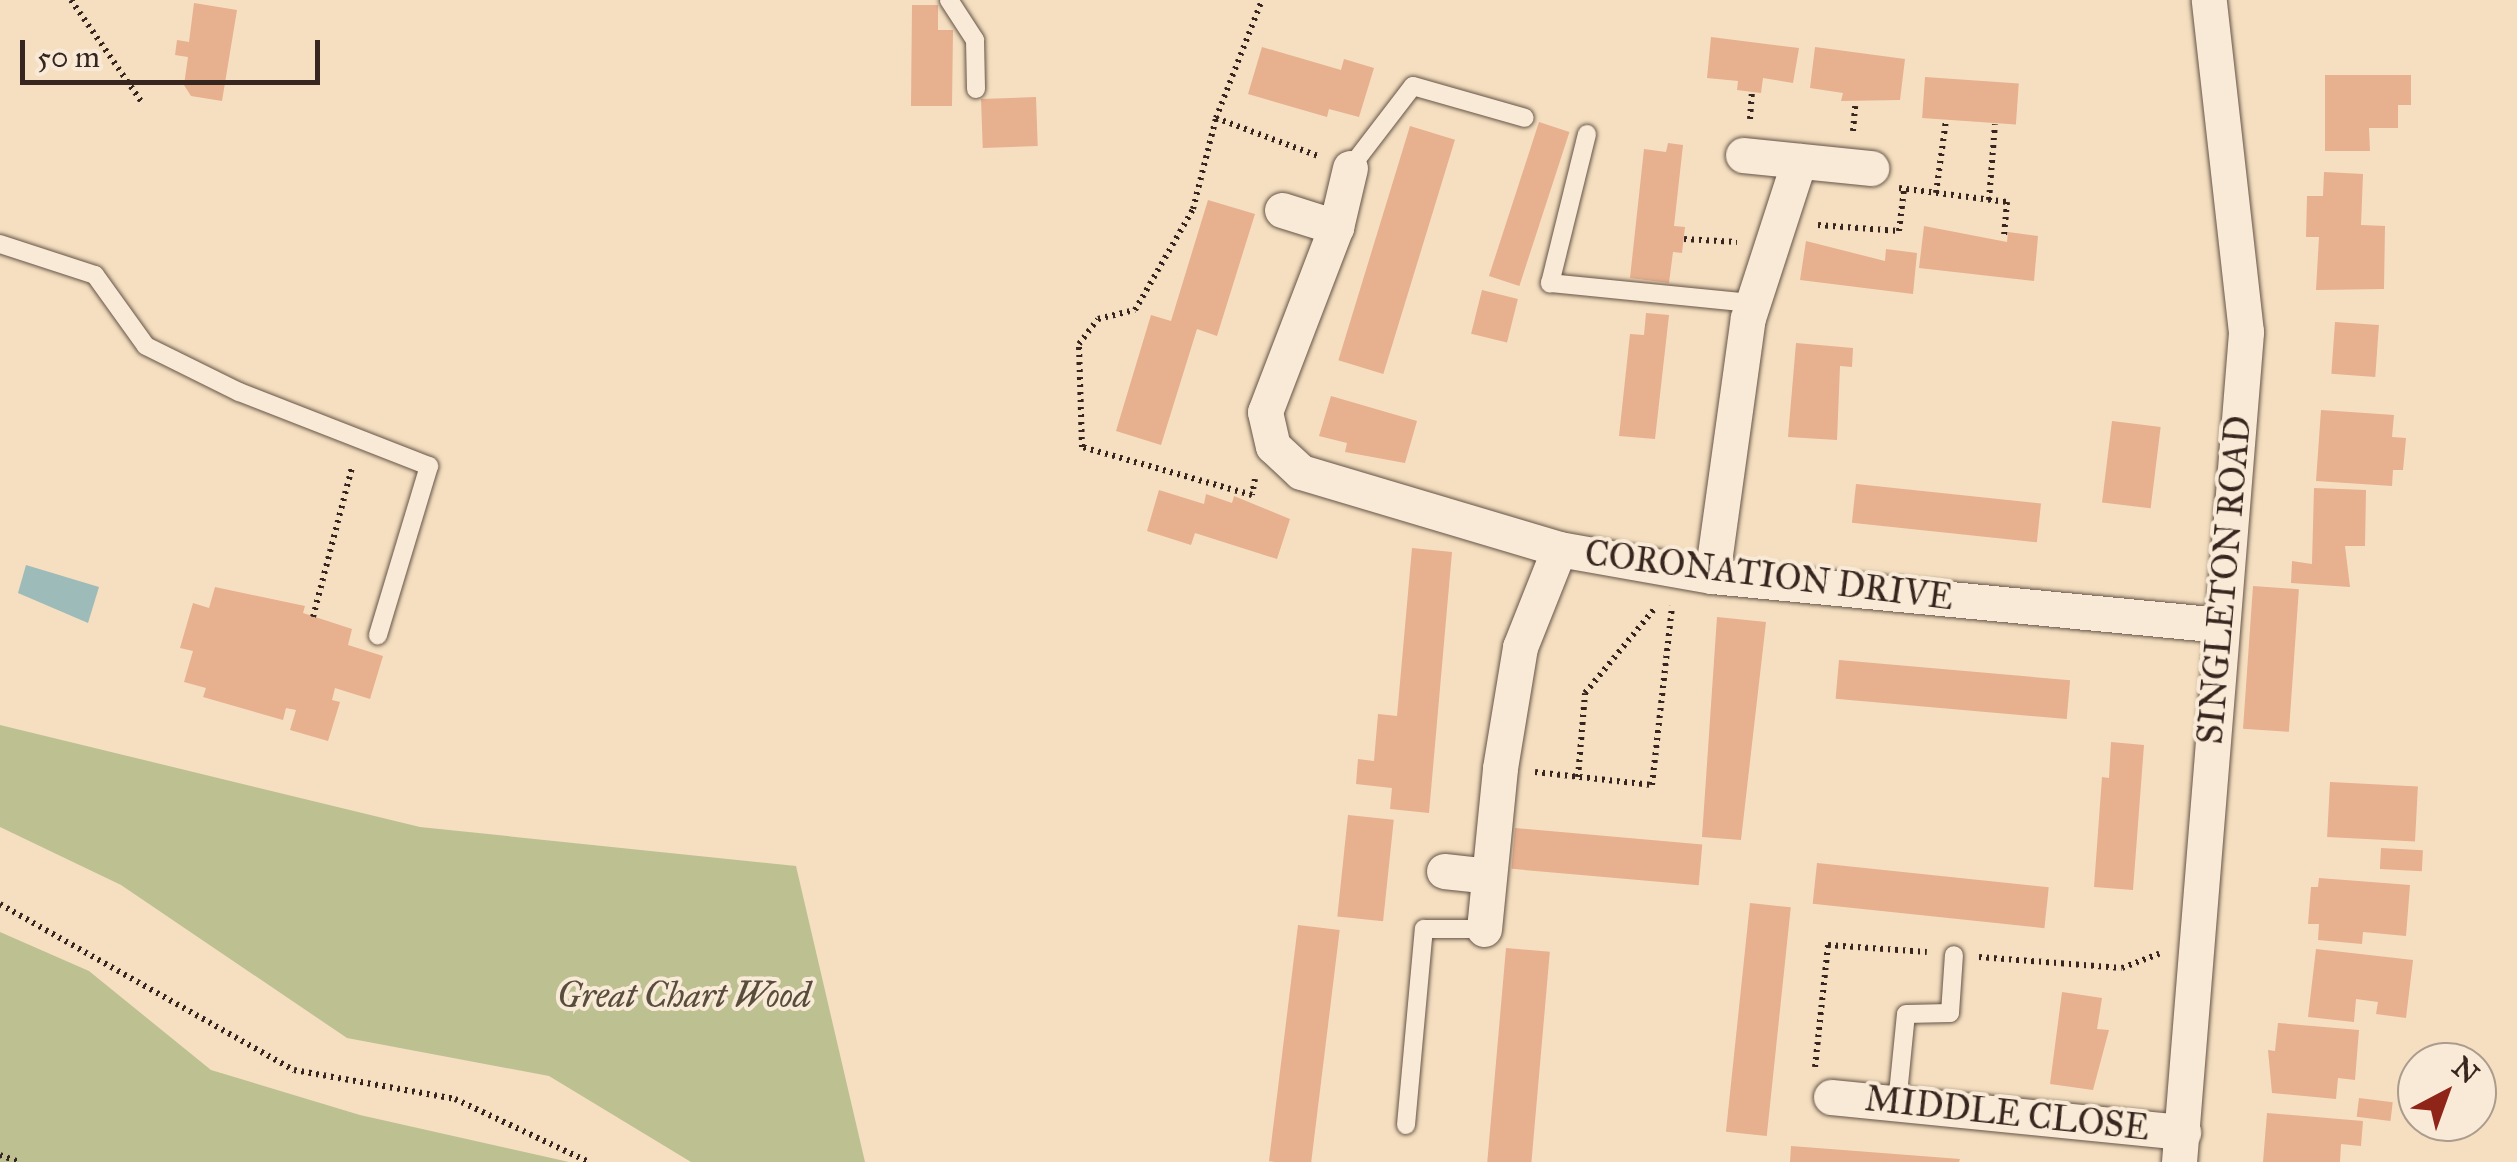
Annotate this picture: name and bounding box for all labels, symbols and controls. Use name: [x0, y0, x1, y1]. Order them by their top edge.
scale bar: [25, 20, 325, 82]
text: 50 m: [37, 39, 100, 75]
street label: SINGLETON ROAD: [2190, 414, 2260, 746]
street label: CORONATION DRIVE: [1583, 533, 1955, 619]
park label: Great Chart Wood: [557, 975, 811, 1017]
north arrow: [2397, 1042, 2497, 1142]
text: N: [2445, 1049, 2486, 1091]
street label: MIDDLE CLOSE: [1863, 1078, 2151, 1150]

